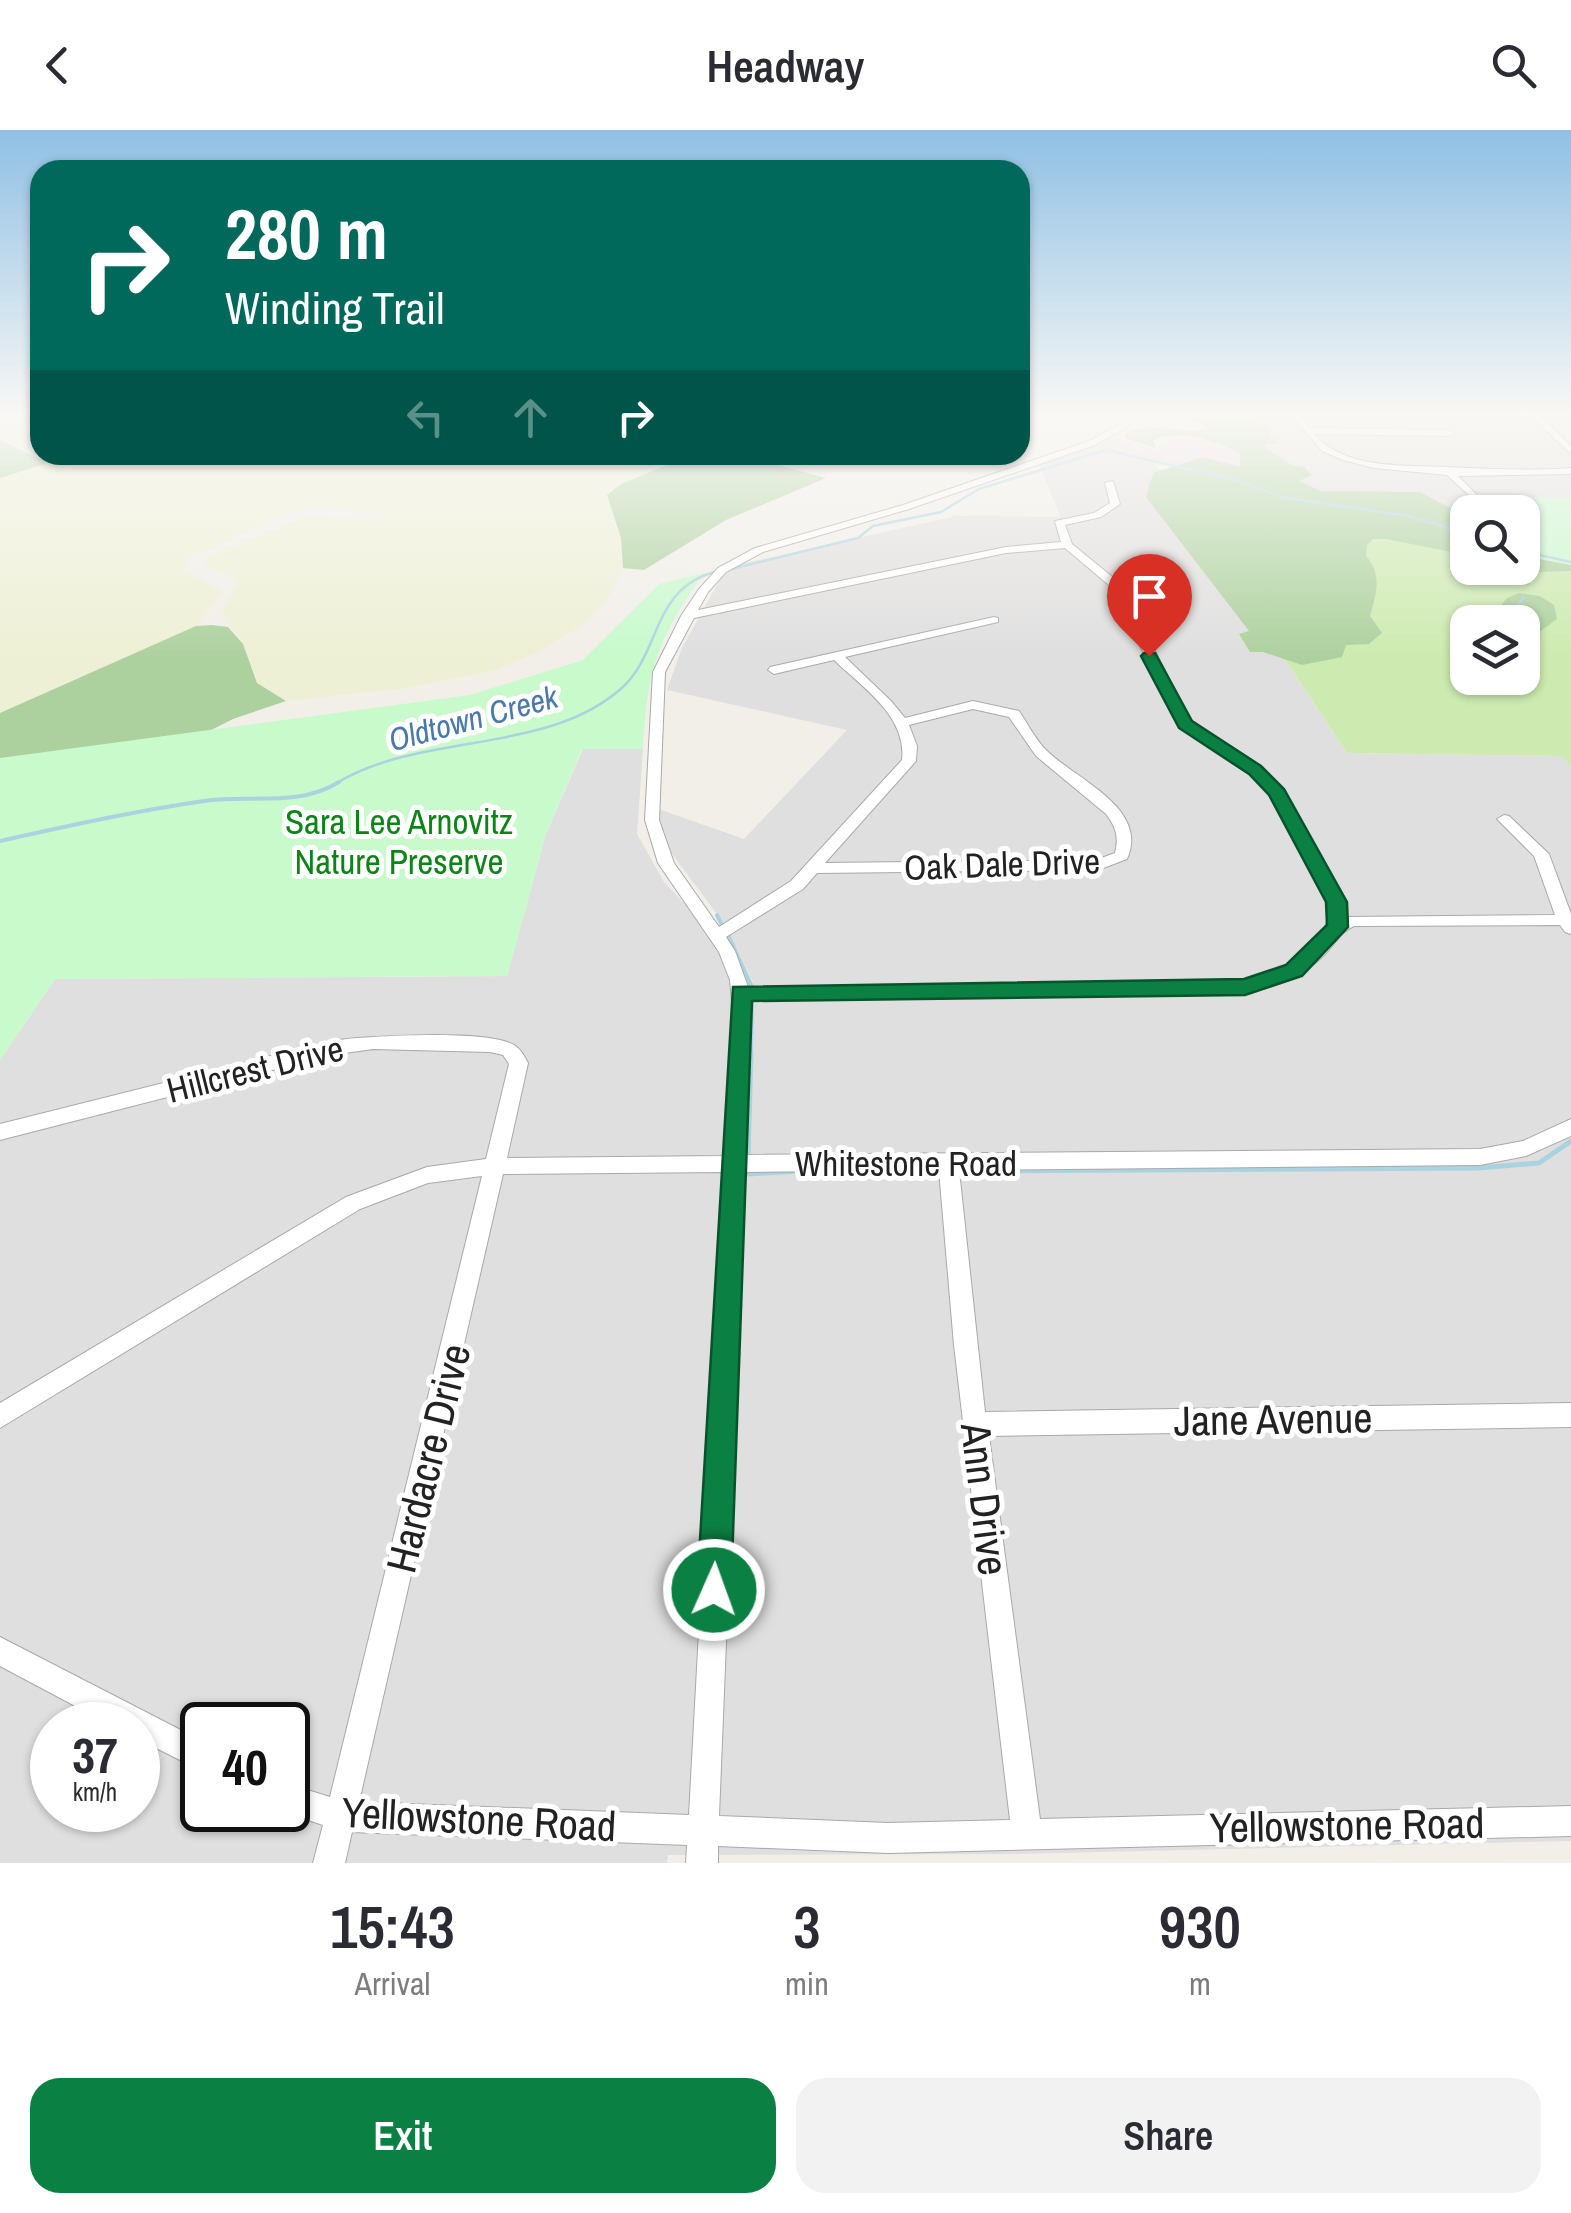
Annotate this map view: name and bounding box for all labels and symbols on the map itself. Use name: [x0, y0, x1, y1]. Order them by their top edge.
pin: [1107, 554, 1192, 657]
water label: Oldtown Creek: [384, 675, 563, 761]
park label: Sara Lee Arnovitz Nature Preserve: [285, 798, 513, 885]
street label: Oak Dale Drive: [903, 837, 1101, 891]
street label: Hillcrest Drive: [162, 1024, 348, 1114]
street label: Whitestone Road: [795, 1140, 1017, 1187]
street label: Hardacre Drive: [373, 1338, 483, 1578]
street label: Jane Avenue: [1173, 1389, 1373, 1449]
street label: Ann Drive: [948, 1419, 1022, 1578]
position arrow: [662, 1538, 766, 1642]
speed limit sign: 40: [180, 1702, 310, 1832]
street label: Yellowstone Road: [340, 1784, 618, 1854]
street label: Yellowstone Road: [1209, 1795, 1485, 1855]

